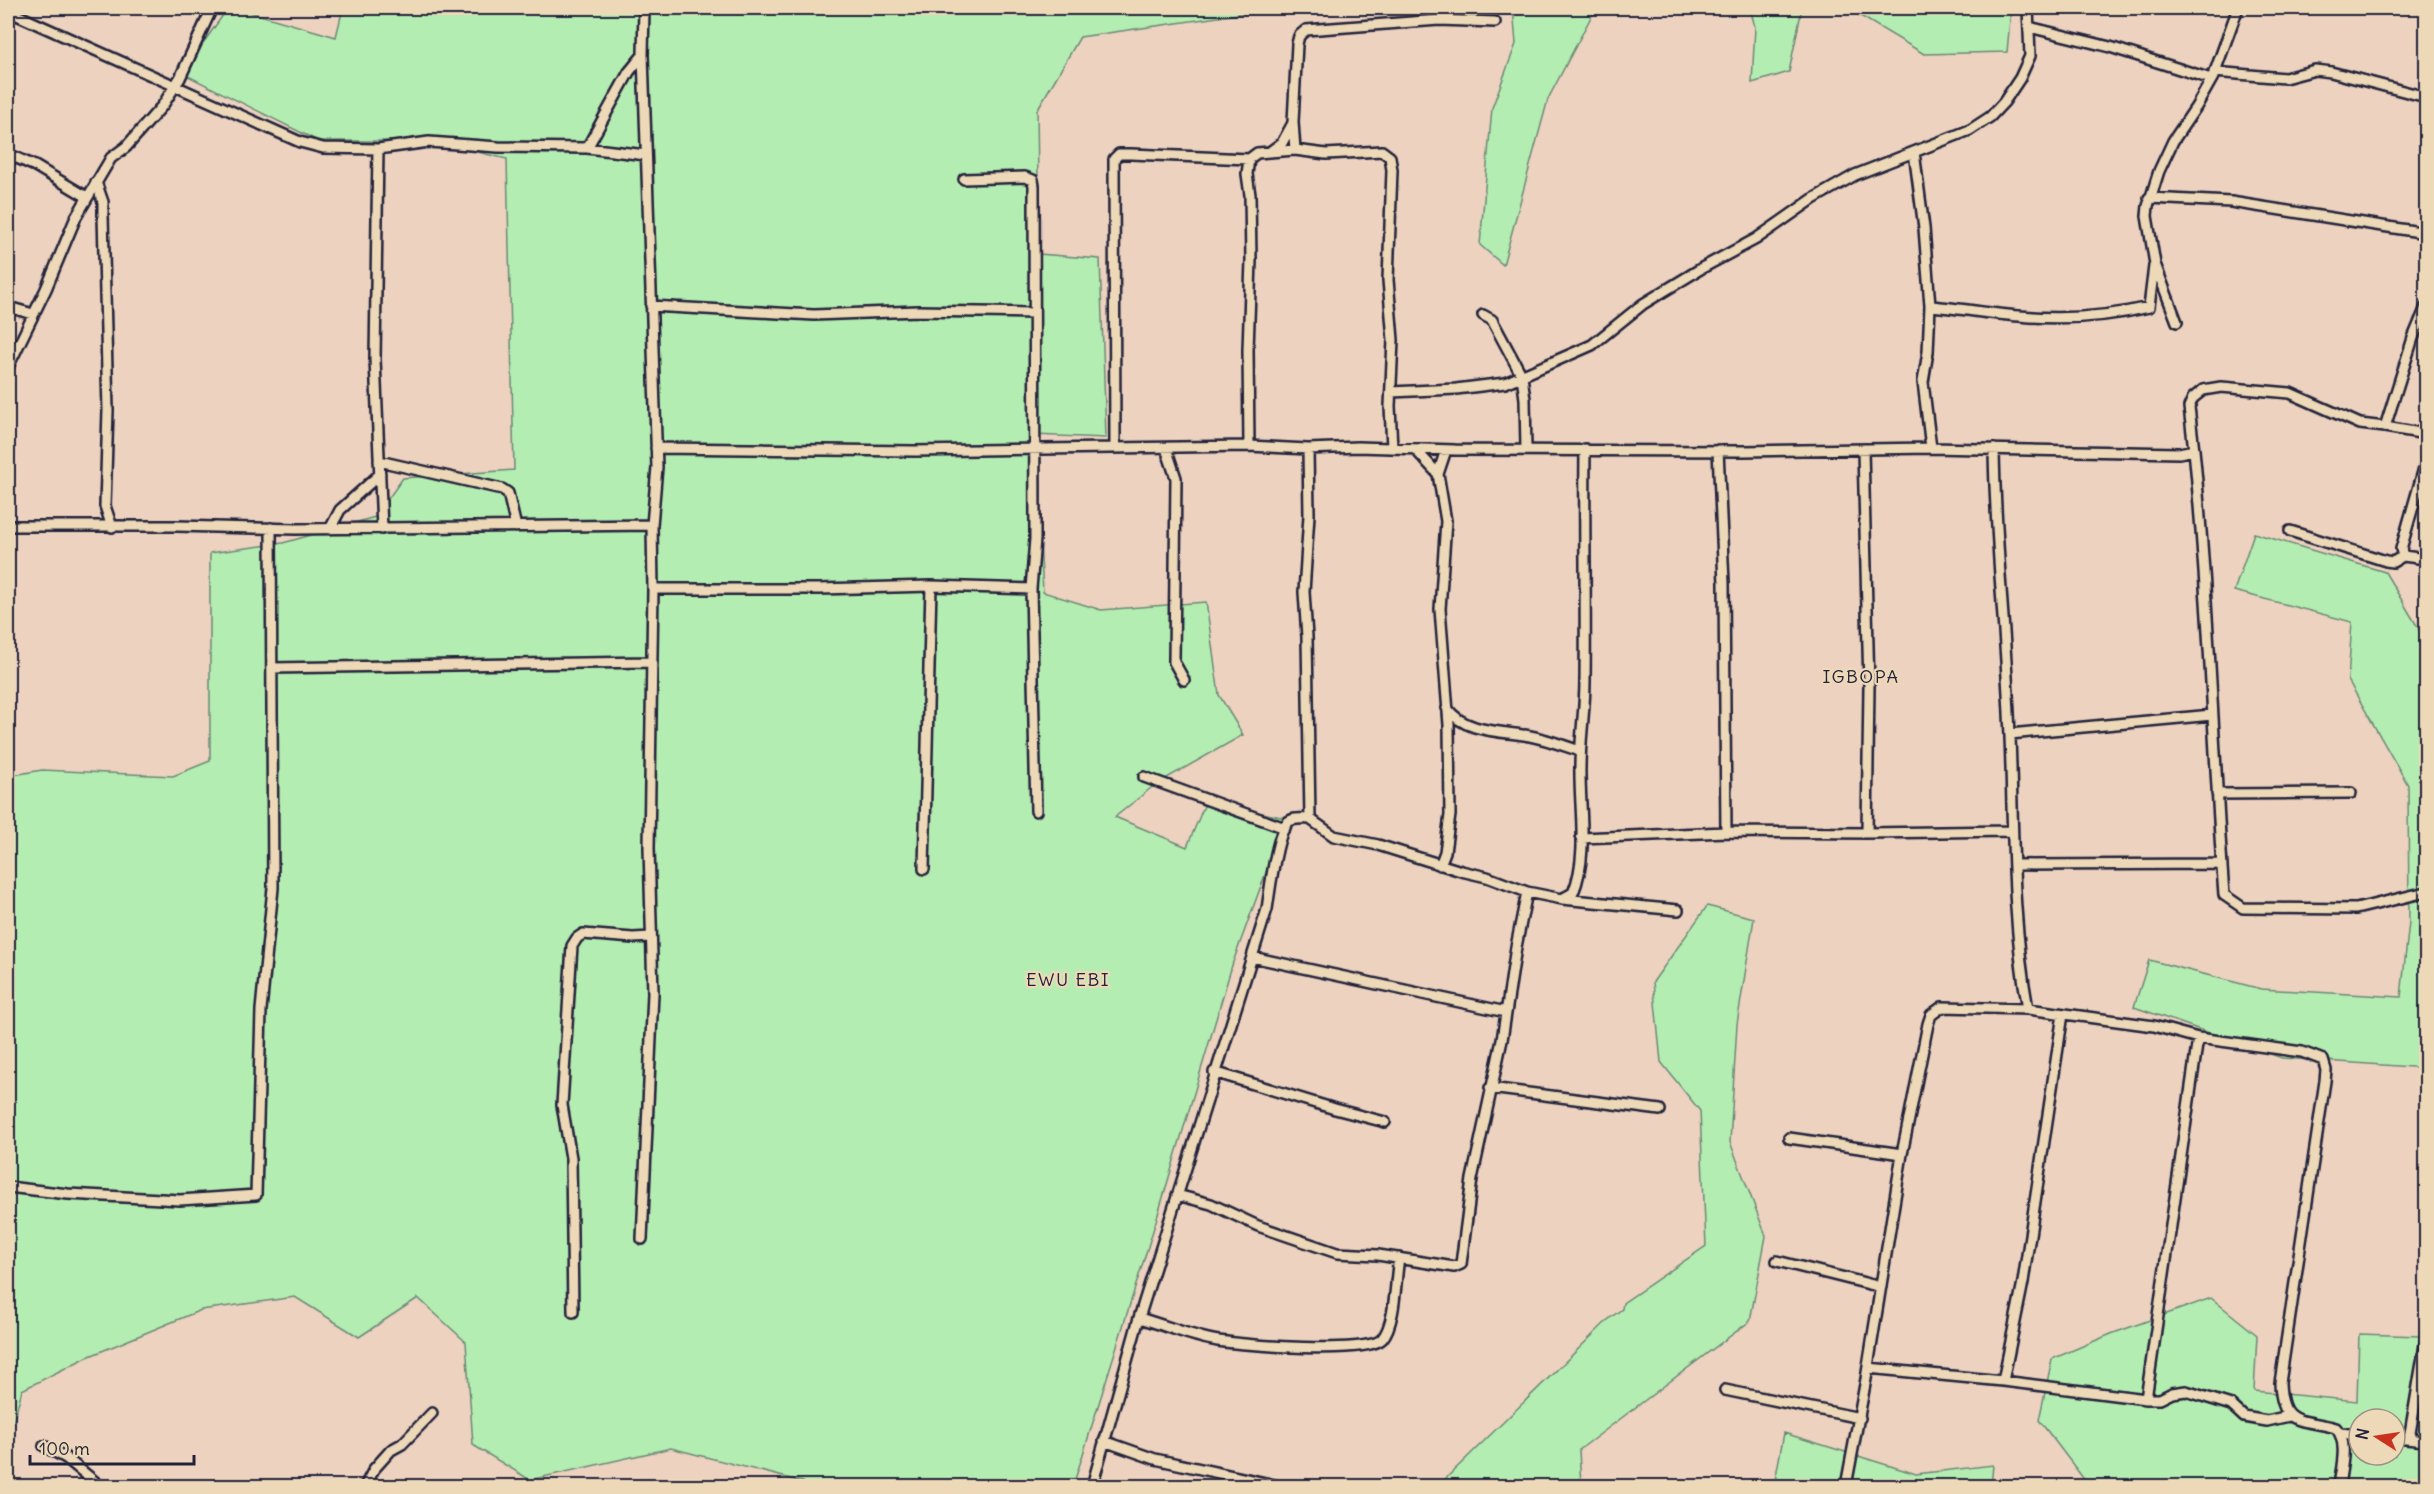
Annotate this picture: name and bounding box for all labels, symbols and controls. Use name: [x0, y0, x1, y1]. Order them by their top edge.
district label: IGBOPA: [1822, 665, 1900, 688]
district label: EWU EBI: [1026, 968, 1110, 991]
north arrow: [2347, 1407, 2407, 1467]
text: N: [2351, 1426, 2373, 1441]
scale bar: [30, 1428, 194, 1466]
text: 100 m: [39, 1437, 90, 1460]

